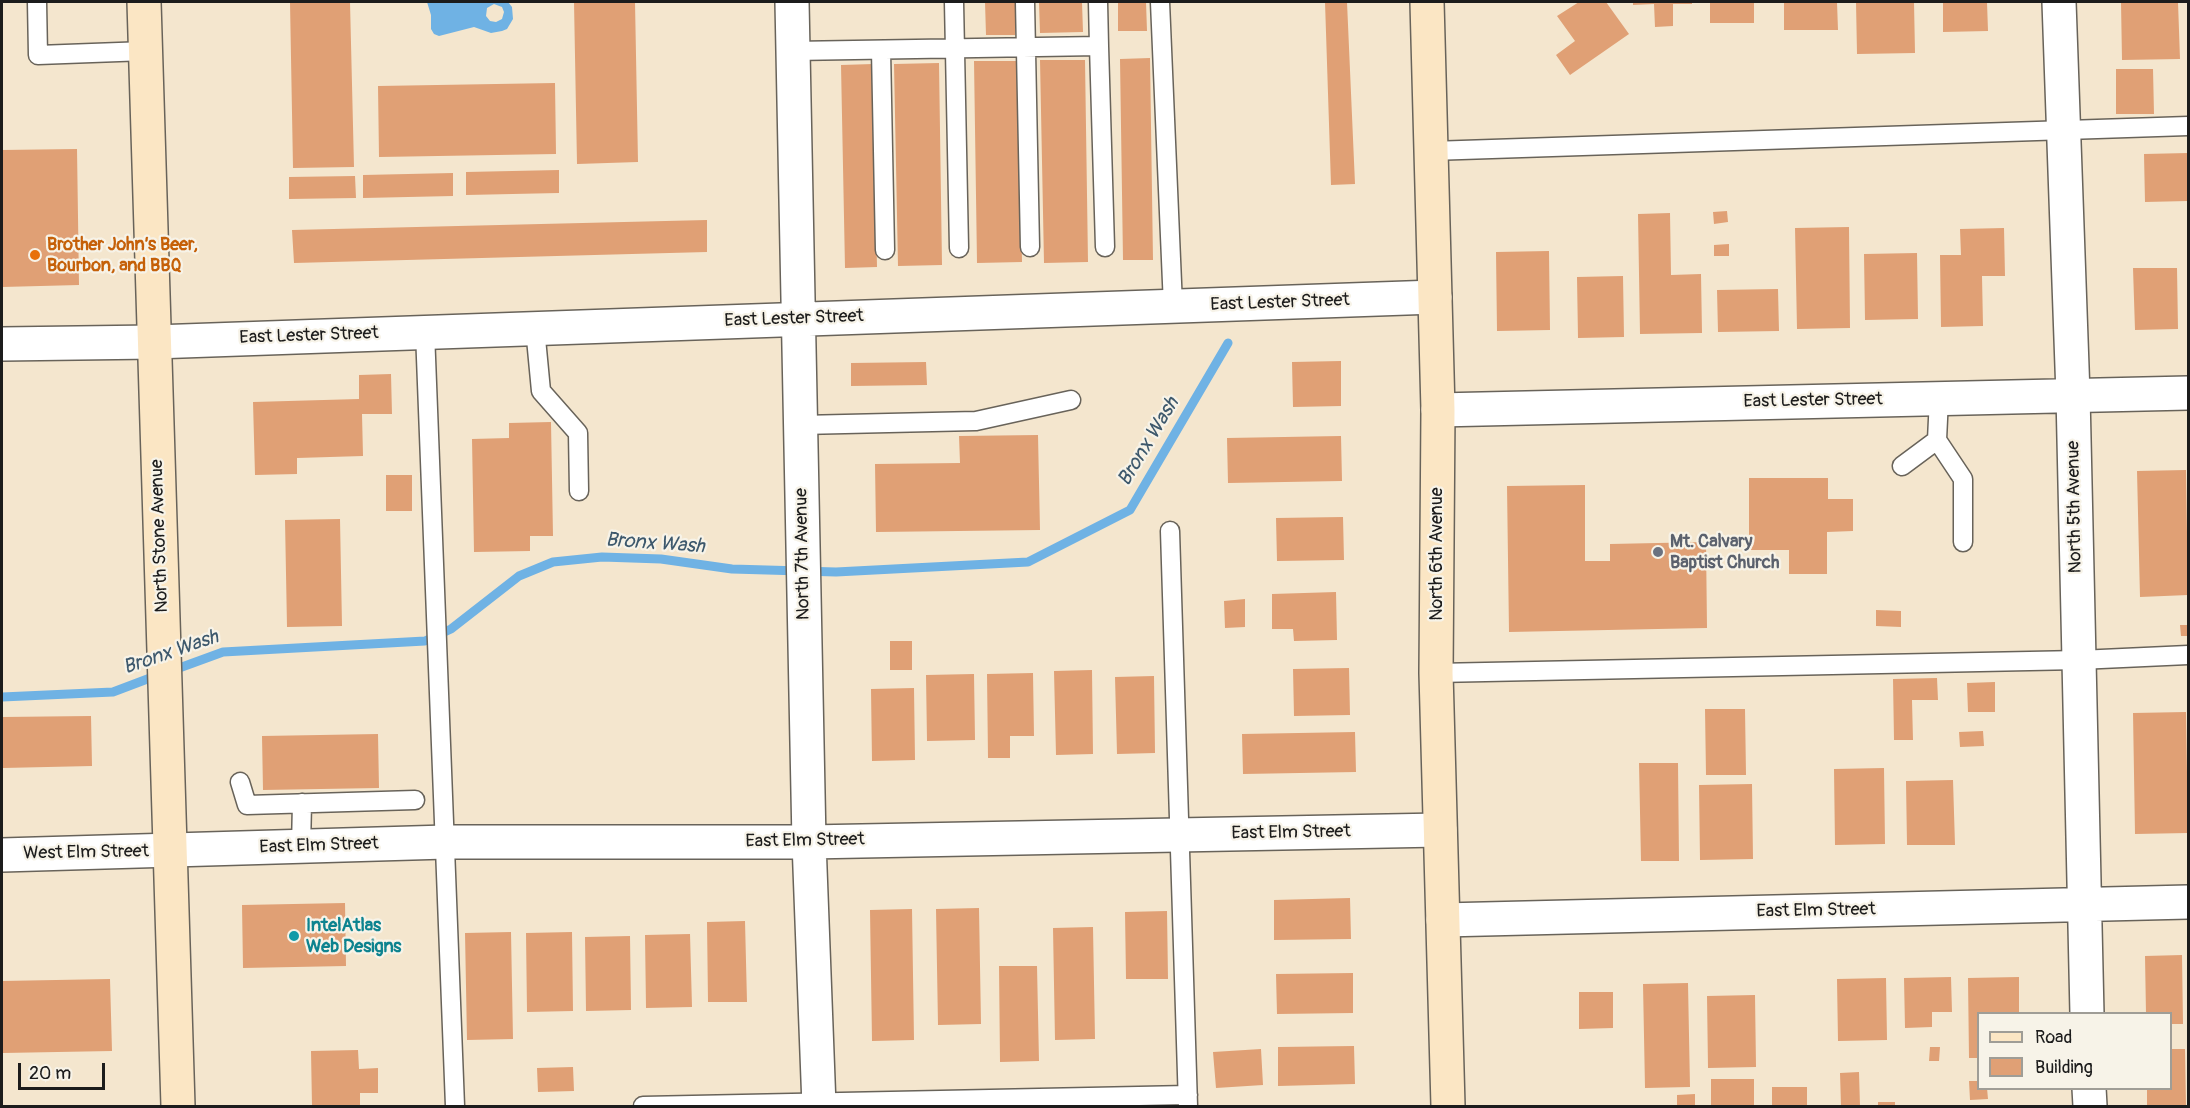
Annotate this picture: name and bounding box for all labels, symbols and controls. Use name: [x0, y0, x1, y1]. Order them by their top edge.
place label: Brother John’s Beer, Bourbon, and BBQ: [47, 234, 198, 276]
marker: Brother John’s Beer, Bourbon, and BBQ: [28, 248, 42, 262]
street label: East Lester Street: [1210, 290, 1350, 316]
street label: East Lester Street: [724, 306, 864, 332]
street label: East Lester Street: [239, 323, 379, 349]
street label: East Lester Street: [1743, 389, 1883, 413]
water label: Bronx Wash: [1113, 393, 1185, 491]
street label: North 5th Avenue: [2063, 441, 2087, 573]
street label: North Stone Avenue: [147, 459, 173, 613]
street label: North 6th Avenue: [1426, 487, 1448, 621]
street label: North 7th Avenue: [791, 488, 815, 620]
water label: Bronx Wash: [605, 529, 705, 559]
place label: Mt. Calvary Baptist Church: [1670, 531, 1779, 574]
marker: Mt. Calvary Baptist Church: [1651, 545, 1665, 559]
water label: Bronx Wash: [120, 626, 222, 680]
street label: East Elm Street: [1231, 821, 1351, 845]
street label: East Elm Street: [745, 829, 865, 853]
street label: East Elm Street: [259, 833, 379, 859]
street label: West Elm Street: [23, 841, 149, 865]
street label: East Elm Street: [1756, 899, 1876, 923]
place label: IntelAtlas Web Designs: [306, 915, 401, 958]
marker: IntelAtlas Web Designs: [287, 929, 301, 943]
legend: [1977, 1012, 2172, 1090]
text: Road: [2035, 1026, 2072, 1049]
scale bar: [21, 1051, 108, 1089]
text: Building: [2035, 1056, 2093, 1079]
text: 20 m: [29, 1062, 71, 1085]

